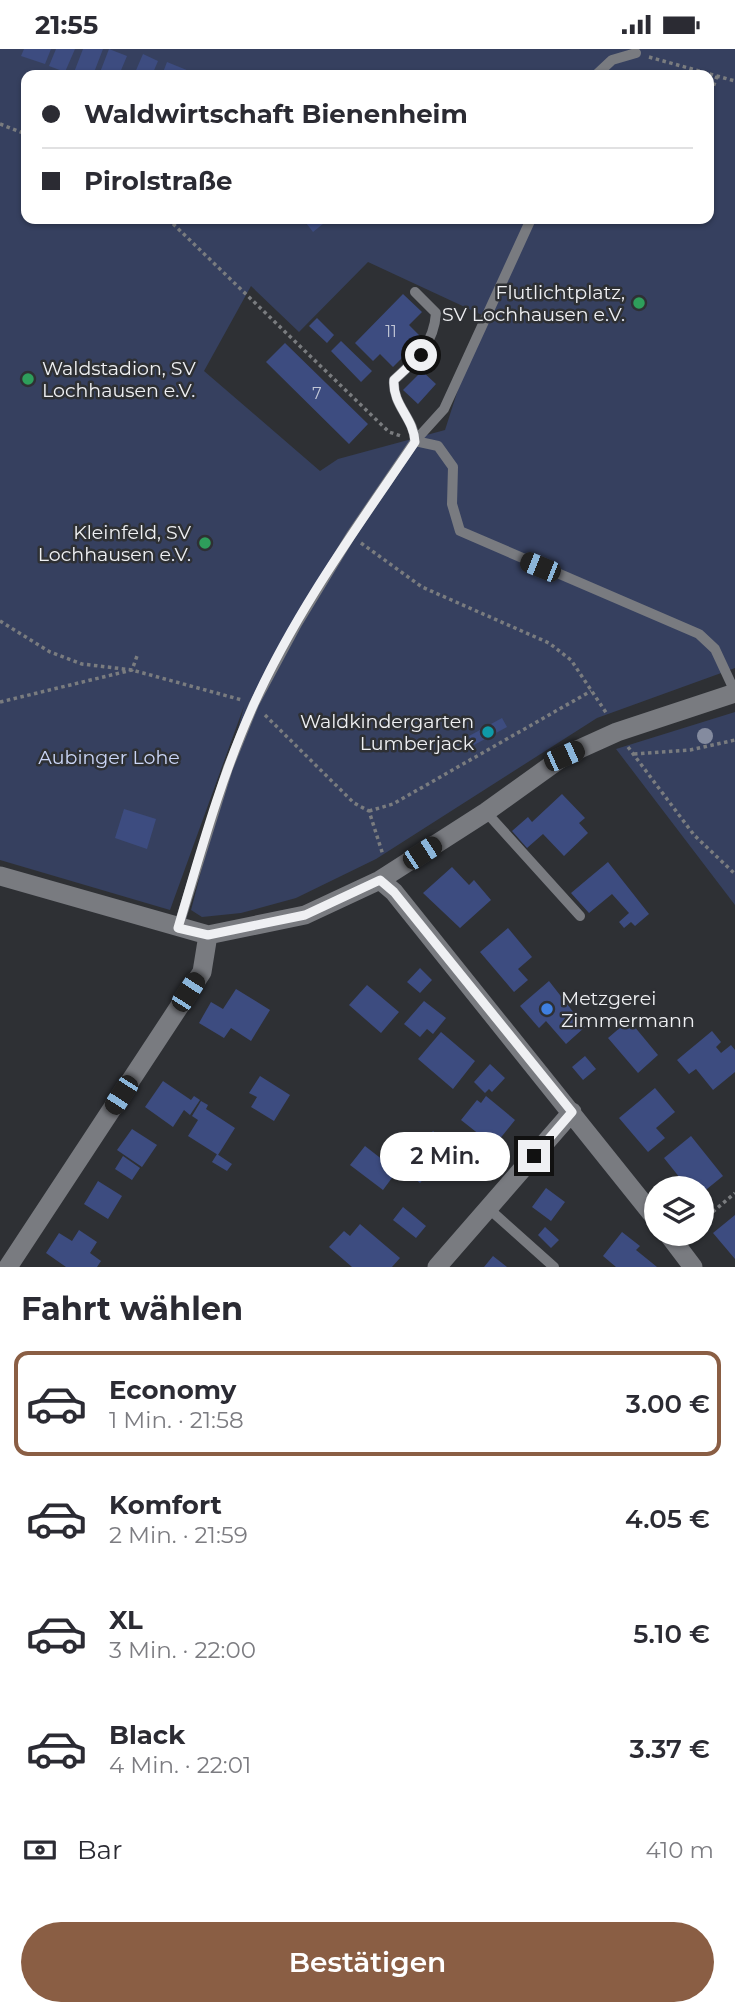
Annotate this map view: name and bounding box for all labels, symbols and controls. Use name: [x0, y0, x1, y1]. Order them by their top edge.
text: 21:55: [35, 9, 98, 41]
text: Waldwirtschaft Bienenheim: [84, 98, 468, 130]
text: Pirolstraße: [84, 165, 232, 197]
place label: Flutlichtplatz, SV Lochhausen e.V.: [442, 281, 625, 326]
marker: Flutlichtplatz, SV Lochhausen e.V.: [631, 295, 647, 311]
house number: 11: [385, 322, 397, 341]
route start: [405, 339, 437, 371]
place label: Waldstadion, SV Lochhausen e.V.: [42, 357, 197, 402]
marker: Waldstadion, SV Lochhausen e.V.: [20, 371, 36, 387]
house number: 7: [312, 384, 322, 403]
place label: Kleinfeld, SV Lochhausen e.V.: [38, 521, 192, 566]
marker: Kleinfeld, SV Lochhausen e.V.: [197, 535, 213, 551]
car: [517, 549, 564, 585]
place label: Waldkindergarten Lumberjack: [300, 710, 475, 755]
marker: Waldkindergarten Lumberjack: [480, 724, 496, 740]
car: [541, 738, 588, 774]
park label: Aubinger Lohe: [38, 746, 180, 769]
car: [399, 833, 446, 873]
car: [168, 969, 209, 1015]
place label: Metzgerei Zimmermann: [561, 987, 695, 1032]
marker: Metzgerei Zimmermann: [539, 1001, 555, 1017]
car: [101, 1072, 142, 1118]
callout: 2 Min.: [380, 1131, 510, 1181]
route end: [518, 1140, 550, 1172]
text: 2 Min.: [410, 1142, 480, 1170]
map controls: [644, 1176, 714, 1246]
button: layers: [644, 1176, 714, 1246]
text: Fahrt wählen: [21, 1289, 243, 1328]
icon: car: [25, 1372, 88, 1435]
text: Economy: [109, 1374, 236, 1406]
text: 3.00 €: [626, 1388, 710, 1420]
text: 1 Min. · 21:58: [109, 1406, 244, 1434]
icon: car: [25, 1487, 88, 1550]
text: Komfort: [109, 1489, 222, 1521]
text: 4.05 €: [625, 1503, 710, 1535]
text: 2 Min. · 21:59: [109, 1521, 248, 1549]
icon: car: [25, 1602, 88, 1665]
text: XL: [109, 1604, 143, 1636]
text: 5.10 €: [633, 1618, 710, 1650]
text: 3 Min. · 22:00: [109, 1636, 256, 1664]
icon: car: [25, 1717, 88, 1780]
text: Black: [109, 1719, 185, 1751]
text: 3.37 €: [630, 1733, 710, 1765]
text: 4 Min. · 22:01: [109, 1751, 251, 1779]
icon: cash: [21, 1831, 59, 1869]
text: Bar: [77, 1834, 122, 1866]
text: 410 m: [645, 1836, 714, 1864]
button: Bestätigen: [21, 1922, 714, 2002]

